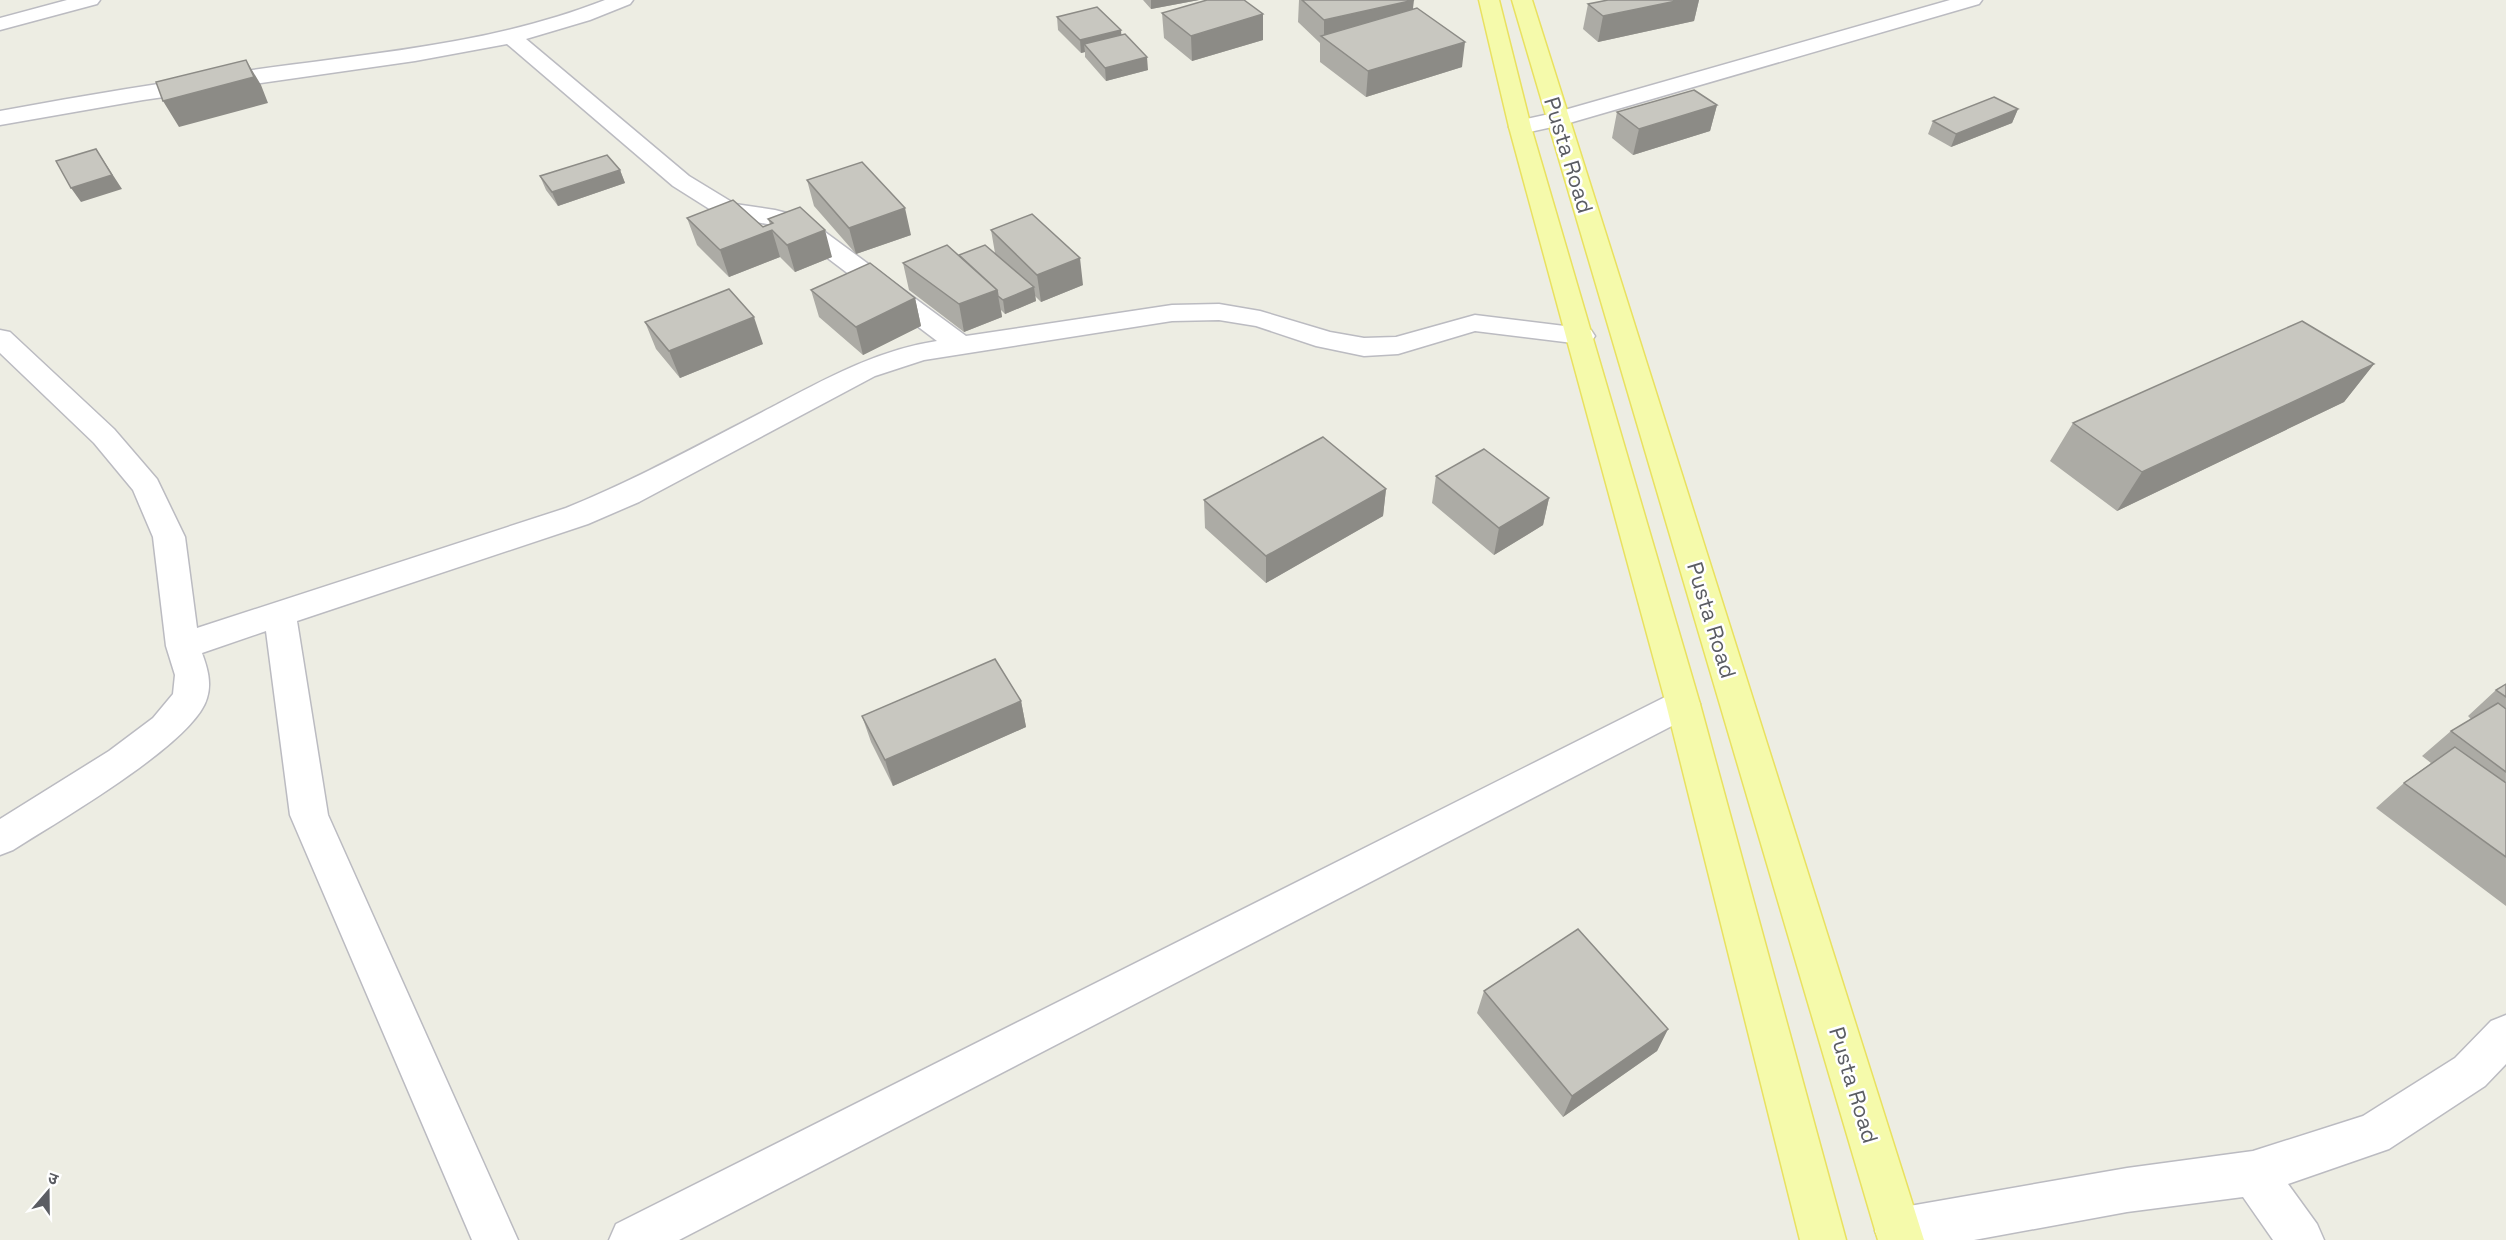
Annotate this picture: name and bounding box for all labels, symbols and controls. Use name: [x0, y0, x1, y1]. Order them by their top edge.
street label: Pusta Road: [1538, 93, 1600, 217]
street label: Pusta Road: [1681, 558, 1743, 682]
street label: Pusta Road: [1823, 1023, 1885, 1147]
north arrow: [18, 1162, 78, 1222]
text: उ: [45, 1167, 62, 1190]

